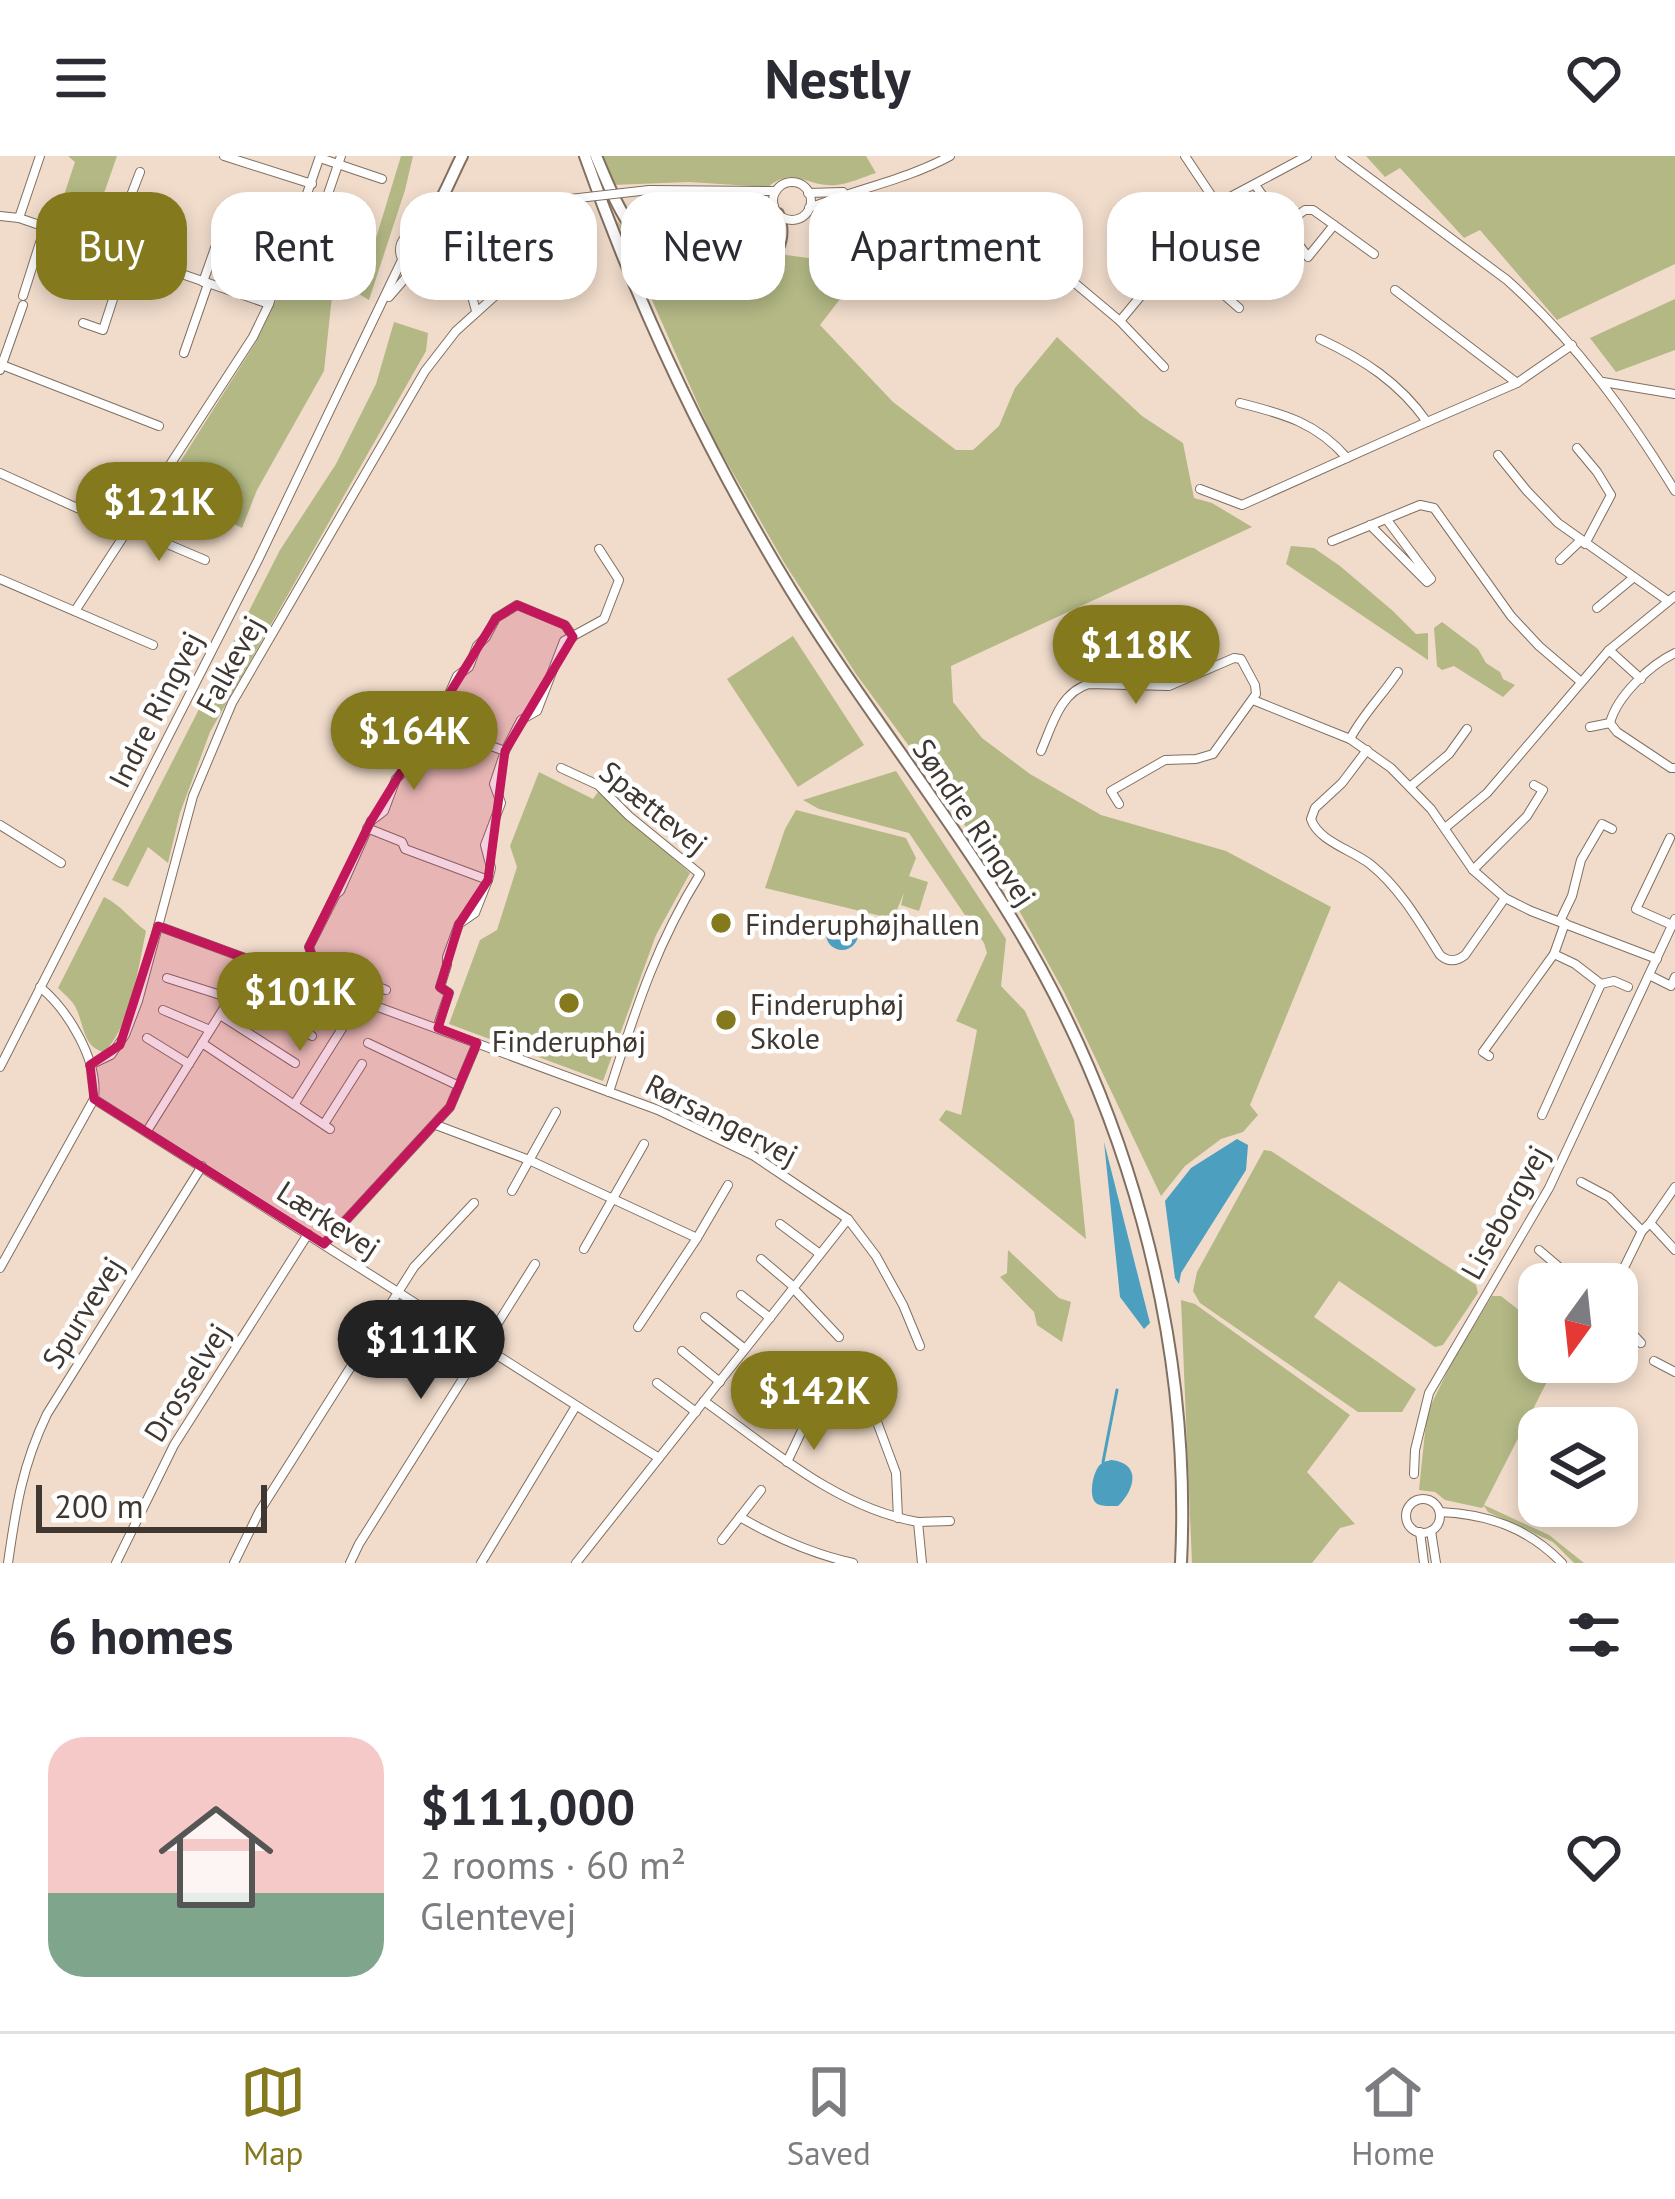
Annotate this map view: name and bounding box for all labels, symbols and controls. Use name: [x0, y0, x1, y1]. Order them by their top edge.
text: Nestly: [764, 43, 911, 113]
icon: menu: [48, 45, 114, 111]
icon: heart: [1561, 45, 1627, 111]
chip: Buy: [36, 192, 187, 300]
chip: Rent: [211, 192, 376, 300]
chip: Filters: [400, 192, 597, 300]
chip: New: [621, 192, 785, 300]
chip: Apartment: [809, 192, 1083, 300]
chip: House: [1107, 192, 1304, 300]
pin: $121K: [75, 462, 243, 564]
text: $121K: [103, 475, 215, 526]
pin: $118K: [1052, 605, 1220, 707]
street label: Falkevej: [186, 609, 272, 719]
text: $118K: [1080, 618, 1192, 669]
street label: Indre Ringvej: [99, 624, 211, 794]
pin: $164K: [330, 691, 498, 793]
text: $164K: [358, 704, 470, 755]
street label: Søndre Ringvej: [905, 731, 1045, 913]
street label: Spættevej: [592, 752, 716, 862]
place label: Finderuphøjhallen: [745, 904, 980, 943]
marker: Finderuphøjhallen: [708, 910, 734, 936]
pin: $101K: [216, 952, 384, 1054]
text: $101K: [244, 965, 356, 1016]
place label: Finderuphøj Skole: [750, 984, 904, 1057]
marker: Finderuphøj: [556, 990, 582, 1016]
marker: Finderuphøj Skole: [713, 1007, 739, 1033]
place label: Finderuphøj: [492, 1021, 646, 1060]
street label: Rørsangervej: [639, 1064, 805, 1174]
street label: Liseborgvej: [1451, 1138, 1557, 1286]
street label: Lærkevej: [270, 1171, 388, 1267]
street label: Spurvevej: [32, 1249, 132, 1375]
north arrow: [1518, 1263, 1638, 1383]
map controls: [1518, 1263, 1638, 1527]
pin: $111K: [337, 1300, 505, 1402]
text: $111K: [365, 1313, 477, 1364]
street label: Drosselvej: [134, 1315, 238, 1449]
pin: $142K: [730, 1351, 898, 1453]
text: $142K: [758, 1364, 870, 1415]
button: layers: [1518, 1407, 1638, 1527]
scale bar: [36, 1479, 267, 1532]
text: 200 m: [54, 1484, 144, 1527]
text: 6 homes: [48, 1602, 234, 1668]
icon: filters: [1561, 1602, 1627, 1668]
text: $111,000: [420, 1773, 635, 1839]
icon: home: [144, 1785, 288, 1929]
icon: heart: [1561, 1824, 1627, 1890]
text: 2 rooms · 60 m²: [420, 1839, 686, 1890]
text: Glentevej: [420, 1890, 577, 1941]
tab: Map: [240, 2059, 306, 2174]
tab: Saved: [787, 2059, 871, 2174]
tab: Home: [1351, 2059, 1435, 2174]

